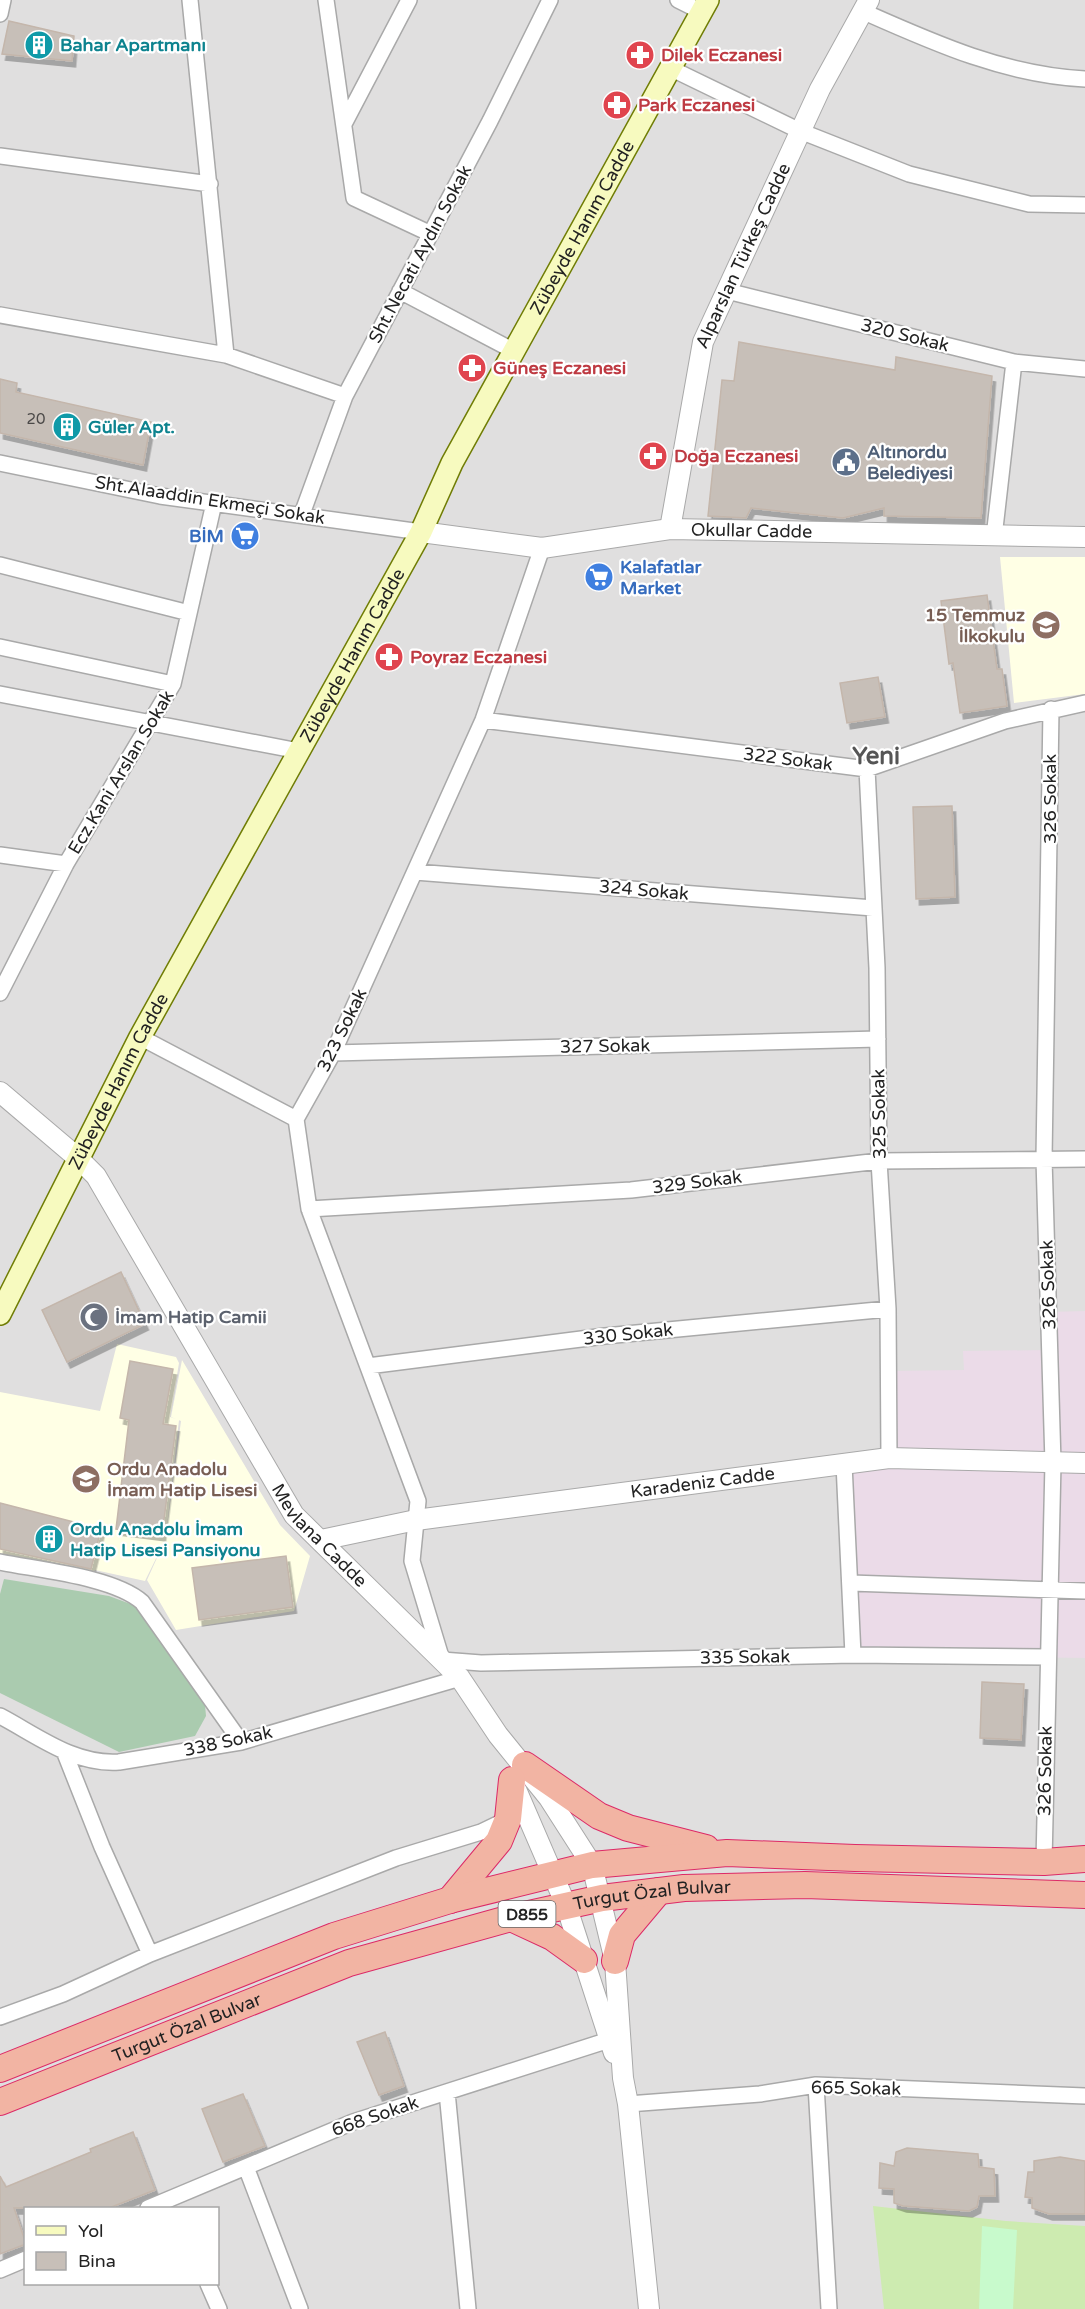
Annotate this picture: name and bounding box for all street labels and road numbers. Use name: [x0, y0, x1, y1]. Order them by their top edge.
street label: Zübeyde Hanım Cadde: [525, 137, 639, 318]
street label: Alparslan Türkeş Cadde: [691, 160, 795, 352]
street label: Sht.Necati Aydın Sokak: [364, 161, 476, 347]
street label: 320 Sokak: [859, 313, 952, 357]
street label: Sht.Alaaddin Ekmeçi Sokak: [93, 471, 327, 529]
street label: Okullar Cadde: [691, 518, 812, 543]
street label: Zübeyde Hanım Cadde: [295, 565, 409, 746]
street label: Ecz.Kani Arslan Sokak: [63, 686, 179, 858]
street label: 322 Sokak: [742, 743, 834, 775]
street label: 326 Sokak: [1039, 754, 1061, 844]
street label: 324 Sokak: [598, 875, 690, 905]
street label: 323 Sokak: [312, 984, 372, 1075]
street label: Zübeyde Hanım Cadde: [64, 989, 173, 1173]
street label: 327 Sokak: [560, 1034, 650, 1058]
street label: 325 Sokak: [867, 1069, 891, 1159]
street label: 329 Sokak: [651, 1166, 743, 1198]
street label: 326 Sokak: [1035, 1239, 1061, 1330]
street label: 330 Sokak: [582, 1318, 674, 1350]
street label: Karadeniz Cadde: [629, 1462, 776, 1503]
street label: Mevlana Cadde: [267, 1480, 372, 1592]
street label: 335 Sokak: [700, 1645, 790, 1669]
street label: 338 Sokak: [182, 1721, 275, 1761]
street label: 326 Sokak: [1033, 1726, 1057, 1816]
street label: Turgut Özal Bulvar: [571, 1876, 731, 1915]
road number: D855: [498, 1901, 556, 1927]
street label: Turgut Özal Bulvar: [109, 1988, 265, 2067]
street label: 665 Sokak: [811, 2076, 901, 2100]
street label: 668 Sokak: [329, 2091, 421, 2141]

